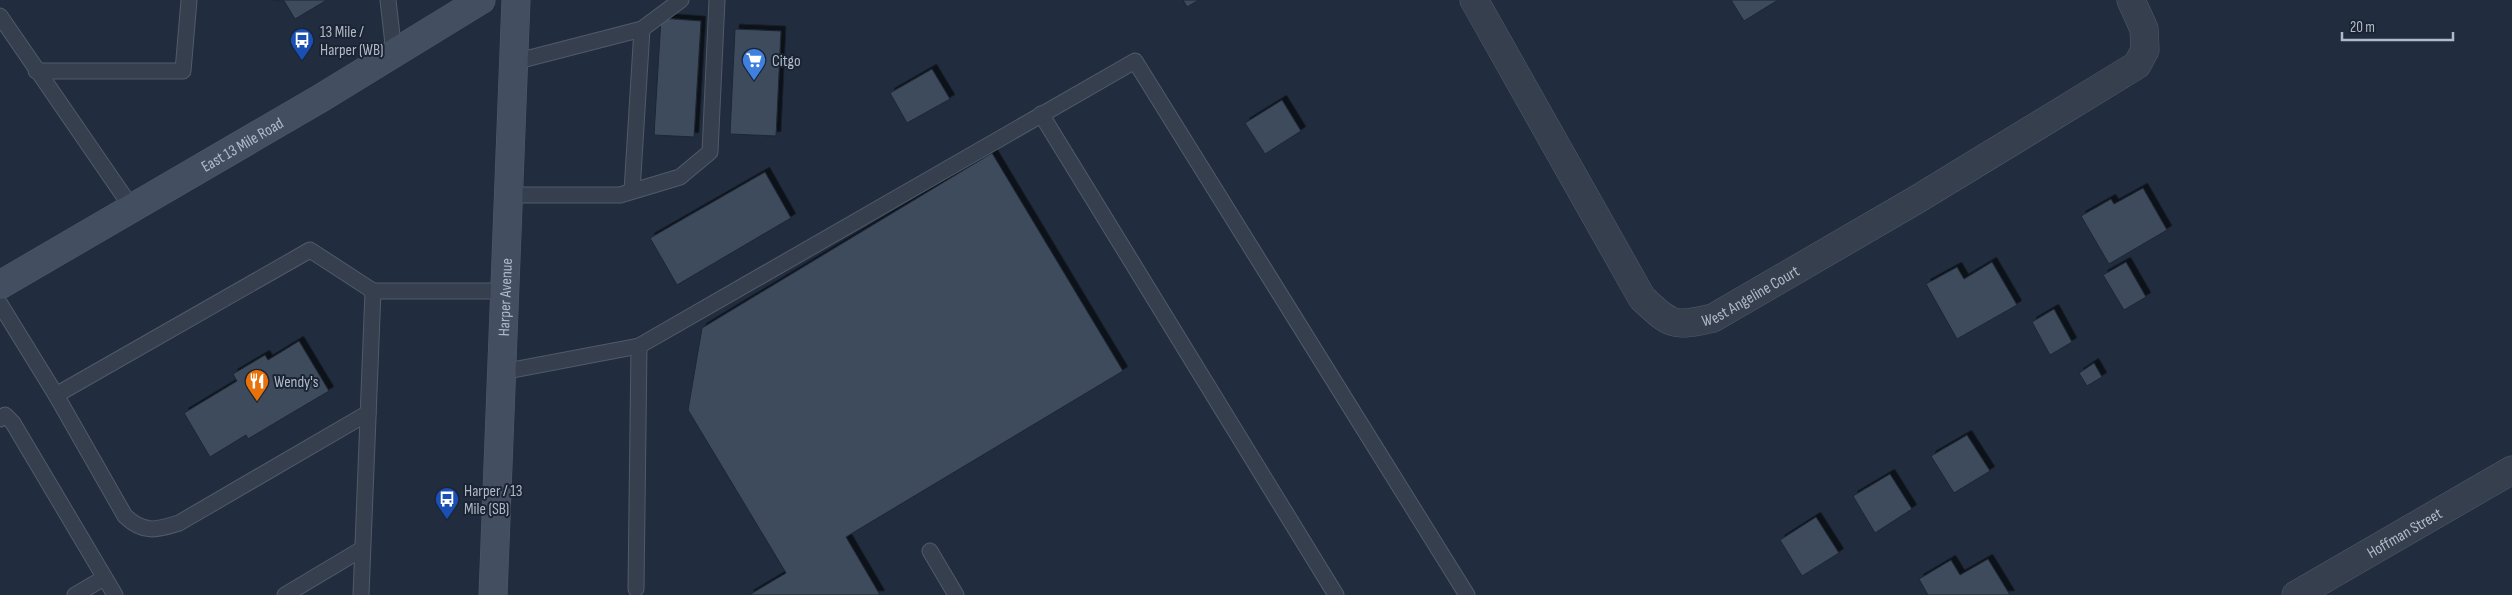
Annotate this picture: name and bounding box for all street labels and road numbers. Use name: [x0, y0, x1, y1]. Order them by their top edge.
street label: East 13 Mile Road: [198, 114, 287, 177]
street label: Harper Avenue: [495, 258, 517, 337]
street label: West Angeline Court: [1700, 262, 1803, 331]
street label: Hoffman Street: [2364, 504, 2446, 563]

